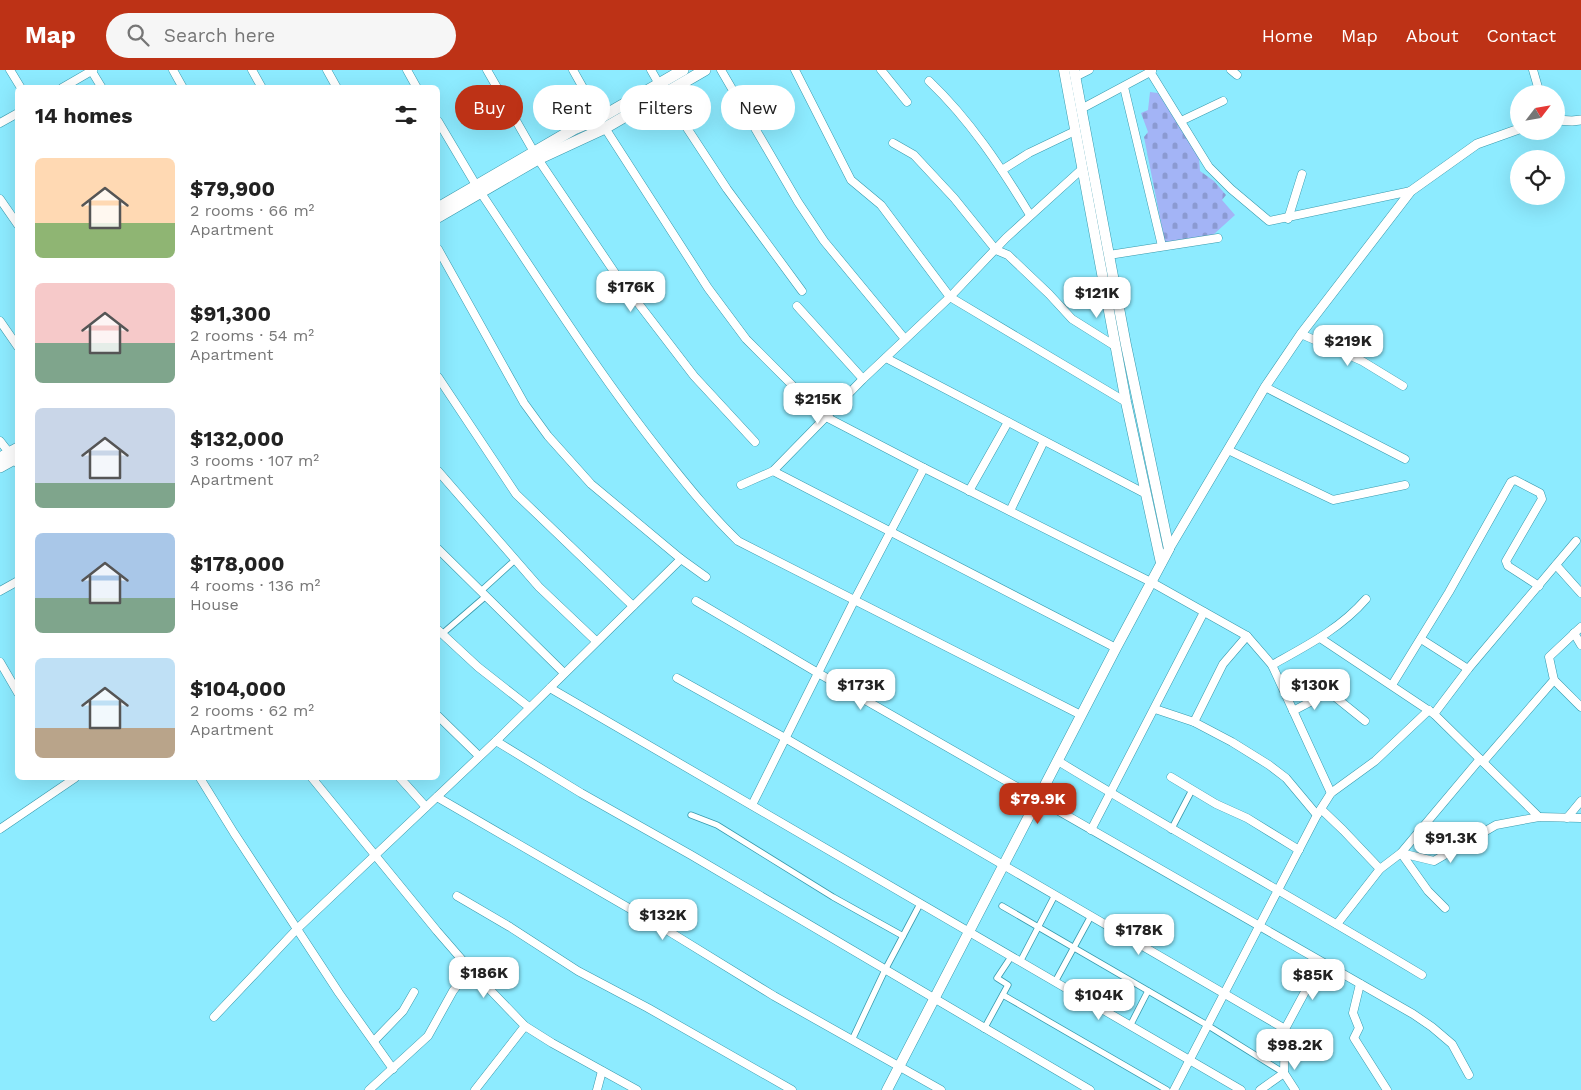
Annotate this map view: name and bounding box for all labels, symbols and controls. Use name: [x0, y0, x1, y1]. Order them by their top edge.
search box: [106, 13, 456, 58]
text: Map: [25, 21, 76, 49]
icon: search: [124, 21, 152, 49]
text: Search here: [164, 24, 275, 47]
text: Home: [1262, 25, 1313, 46]
text: Map: [1341, 25, 1378, 46]
text: About: [1406, 25, 1458, 46]
text: Contact: [1486, 25, 1556, 46]
chip: Buy: [455, 85, 523, 130]
chip: Rent: [533, 85, 610, 130]
chip: Filters: [620, 85, 711, 130]
chip: New: [721, 85, 795, 130]
north arrow: [1510, 85, 1565, 140]
map controls: [1510, 85, 1565, 205]
icon: filters: [392, 101, 420, 129]
text: 14 homes: [35, 103, 132, 128]
button: locate: [1510, 150, 1565, 205]
text: $79,900: [190, 176, 275, 201]
icon: home: [75, 178, 135, 238]
text: 2 rooms · 66 m²: [190, 201, 314, 220]
text: Apartment: [190, 220, 273, 239]
pin: $176K: [596, 270, 666, 313]
pin: $121K: [1062, 276, 1132, 319]
text: $176K: [607, 277, 655, 296]
text: $121K: [1075, 283, 1119, 302]
text: $91,300: [190, 301, 271, 326]
icon: home: [75, 303, 135, 363]
pin: $219K: [1313, 324, 1383, 367]
text: 2 rooms · 54 m²: [190, 326, 314, 345]
text: $219K: [1324, 331, 1372, 350]
text: Apartment: [190, 345, 273, 364]
pin: $215K: [783, 382, 853, 425]
text: $215K: [794, 389, 842, 408]
text: $132,000: [190, 426, 284, 451]
icon: home: [75, 428, 135, 488]
text: 3 rooms · 107 m²: [190, 451, 319, 470]
text: Apartment: [190, 470, 273, 489]
text: $178,000: [190, 551, 285, 576]
icon: home: [75, 553, 135, 613]
text: 4 rooms · 136 m²: [190, 576, 320, 595]
text: House: [190, 595, 239, 614]
pin: $173K: [826, 668, 896, 711]
pin: $130K: [1280, 668, 1350, 711]
text: $173K: [837, 675, 885, 694]
text: $130K: [1291, 675, 1339, 694]
text: $104,000: [190, 676, 286, 701]
icon: home: [75, 678, 135, 738]
text: 2 rooms · 62 m²: [190, 701, 314, 720]
text: Apartment: [190, 720, 273, 739]
pin: $79.9K: [997, 782, 1079, 825]
text: $79.9K: [1010, 789, 1066, 808]
pin: $91.3K: [1410, 822, 1492, 864]
text: $91.3K: [1425, 828, 1477, 847]
pin: $132K: [628, 898, 698, 941]
text: $132K: [639, 905, 687, 924]
pin: $178K: [1104, 914, 1174, 956]
text: $178K: [1115, 920, 1163, 939]
pin: $186K: [449, 956, 519, 999]
pin: $85K: [1283, 958, 1343, 1001]
text: $186K: [460, 963, 508, 982]
text: $85K: [1293, 965, 1333, 984]
pin: $104K: [1064, 978, 1134, 1021]
text: $104K: [1075, 985, 1123, 1004]
pin: $98.2K: [1254, 1028, 1336, 1071]
text: $98.2K: [1267, 1035, 1323, 1054]

